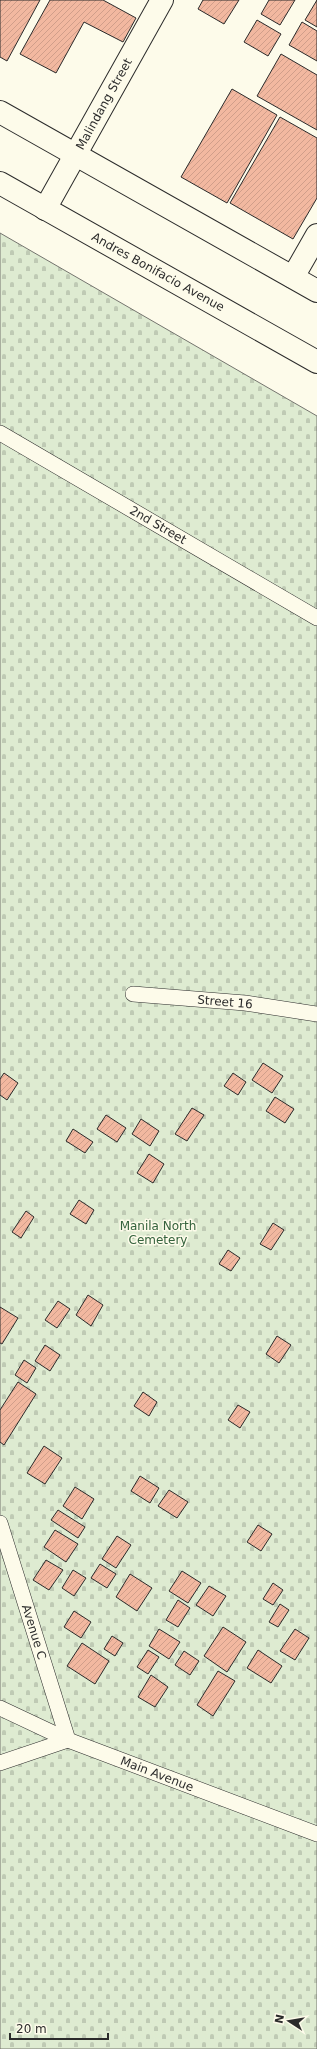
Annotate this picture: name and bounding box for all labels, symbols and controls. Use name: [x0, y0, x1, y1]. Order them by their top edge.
street label: Malindang Street: [73, 56, 135, 152]
street label: Andres Bonifacio Avenue: [89, 230, 227, 314]
street label: 2nd Street: [127, 503, 189, 547]
street label: Street 16: [197, 993, 253, 1011]
park label: Manila North Cemetery: [120, 1219, 196, 1247]
street label: Avenue C: [19, 1603, 49, 1661]
street label: Main Avenue: [119, 1754, 195, 1794]
north arrow: [269, 2001, 309, 2041]
text: N: [272, 2013, 287, 2025]
scale bar: [10, 2015, 108, 2041]
text: 20 m: [16, 2022, 47, 2036]

